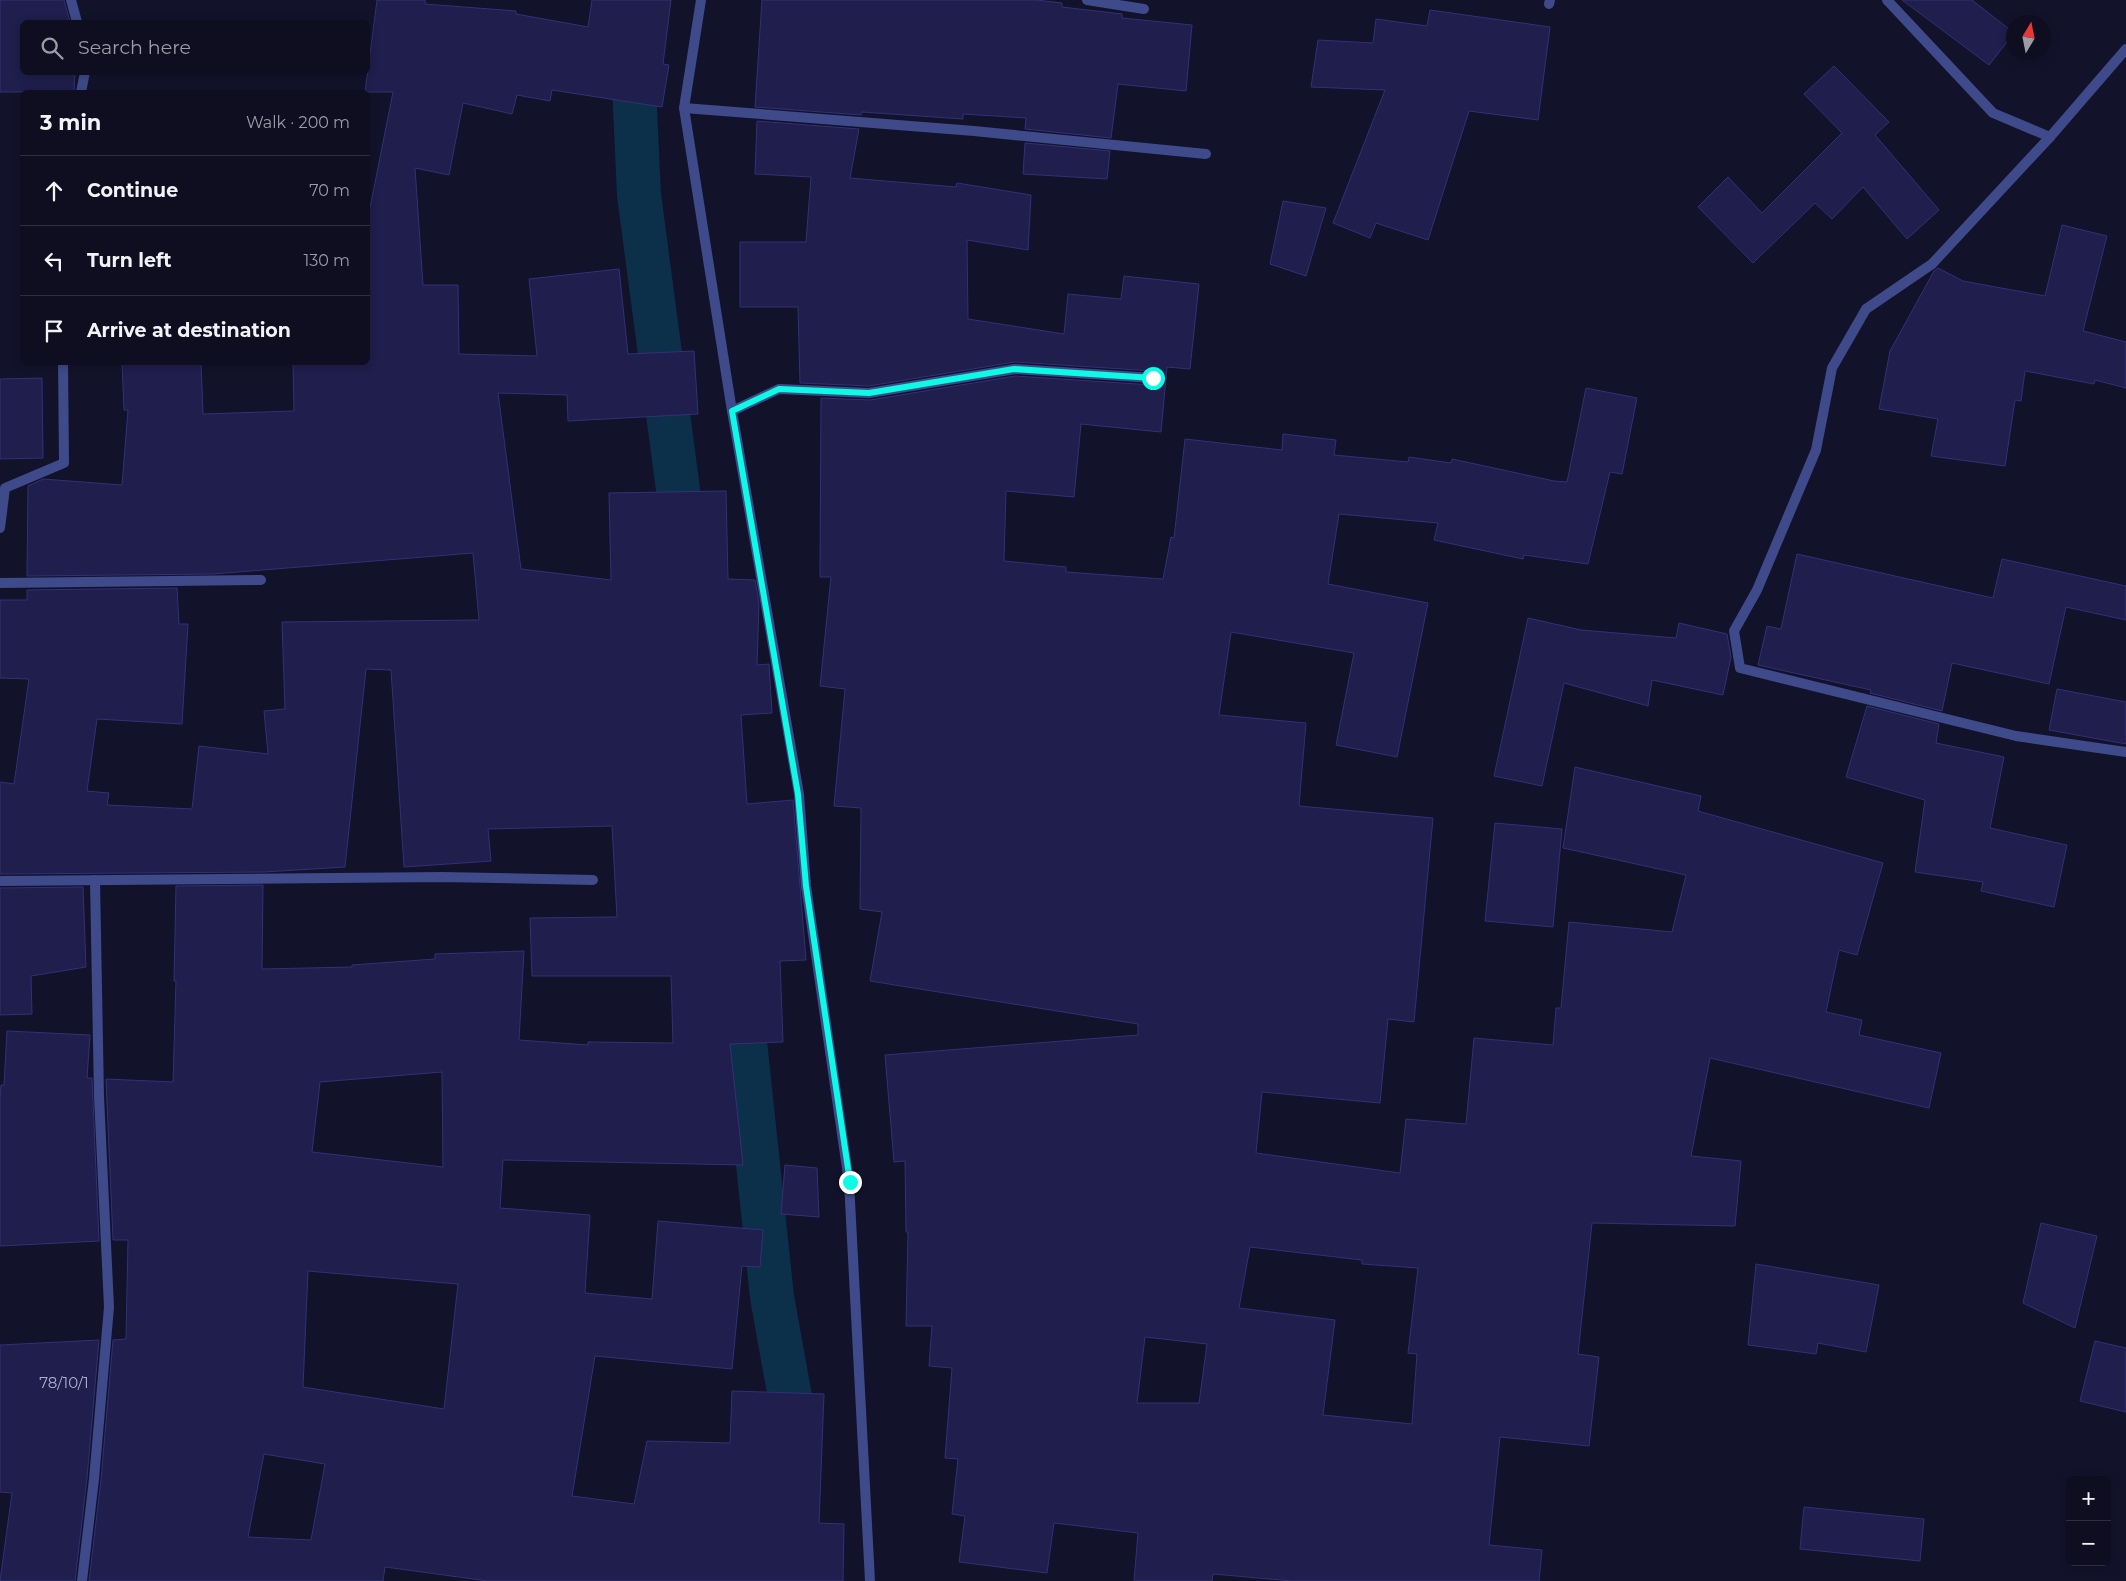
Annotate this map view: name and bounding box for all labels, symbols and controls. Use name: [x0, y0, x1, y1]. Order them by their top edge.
north arrow: [2006, 15, 2051, 60]
search box: [20, 20, 370, 75]
icon: search: [38, 34, 66, 62]
text: Search here: [78, 36, 191, 59]
text: 3 min: [40, 110, 101, 135]
text: Walk · 200 m: [246, 113, 350, 132]
icon: ahead: [40, 177, 68, 205]
text: Continue: [87, 179, 178, 202]
text: 70 m: [309, 181, 350, 200]
icon: left: [40, 247, 68, 275]
text: Turn left: [87, 249, 172, 272]
text: 130 m: [303, 251, 350, 270]
icon: arrive: [40, 317, 68, 345]
text: Arrive at destination: [87, 319, 291, 342]
route start: [1142, 367, 1165, 390]
route end: [839, 1171, 862, 1194]
house number: 78/10/1: [39, 1373, 89, 1392]
map controls: [2066, 1476, 2111, 1566]
button: +: [2066, 1476, 2111, 1521]
button: −: [2066, 1521, 2111, 1566]

